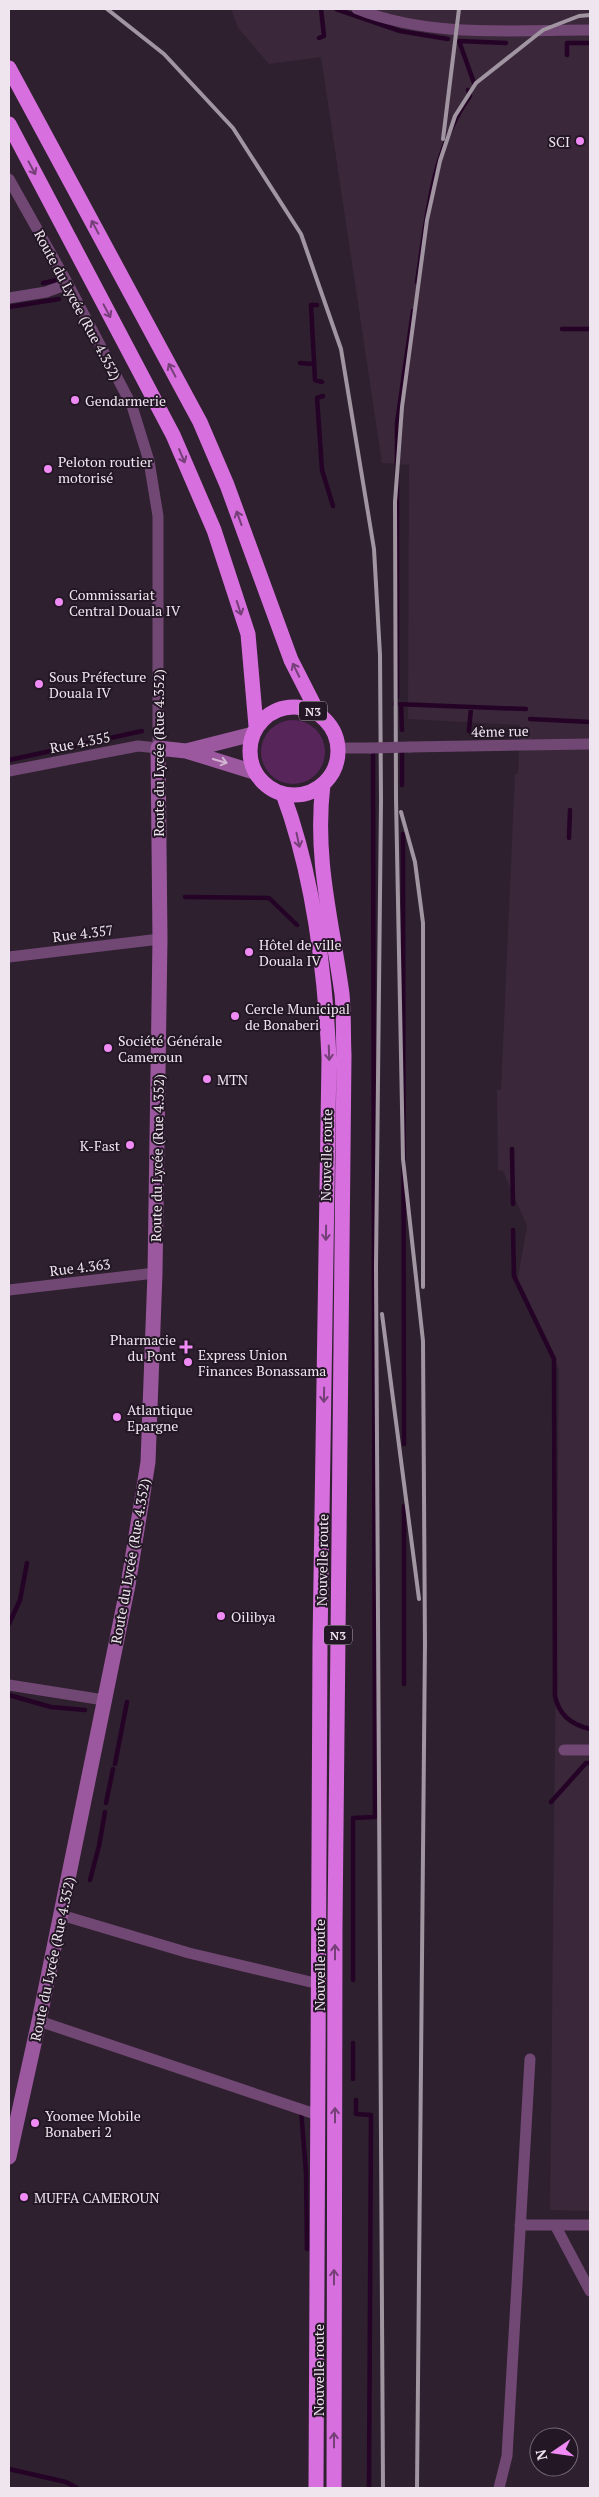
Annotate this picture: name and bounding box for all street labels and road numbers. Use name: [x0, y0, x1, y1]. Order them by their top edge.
street label: Route du Lycée (Rue 4.352): [30, 227, 126, 383]
street label: Route du Lycée (Rue 4.352): [149, 669, 168, 837]
road number: N3: [299, 701, 327, 720]
street label: 4ème rue: [471, 721, 529, 741]
street label: Rue 4.355: [48, 727, 112, 757]
street label: Rue 4.357: [51, 920, 115, 946]
street label: Route du Lycée (Rue 4.352): [146, 1074, 168, 1242]
street label: Nouvelle route: [316, 1109, 336, 1201]
street label: Rue 4.363: [48, 1254, 112, 1280]
street label: Route du Lycée (Rue 4.352): [106, 1477, 154, 1645]
street label: Nouvelle route: [312, 1514, 332, 1606]
road number: N3: [324, 1626, 352, 1644]
street label: Route du Lycée (Rue 4.352): [25, 1875, 79, 2043]
street label: Nouvelle route: [310, 1919, 329, 2011]
street label: Nouvelle route: [309, 2324, 328, 2416]

